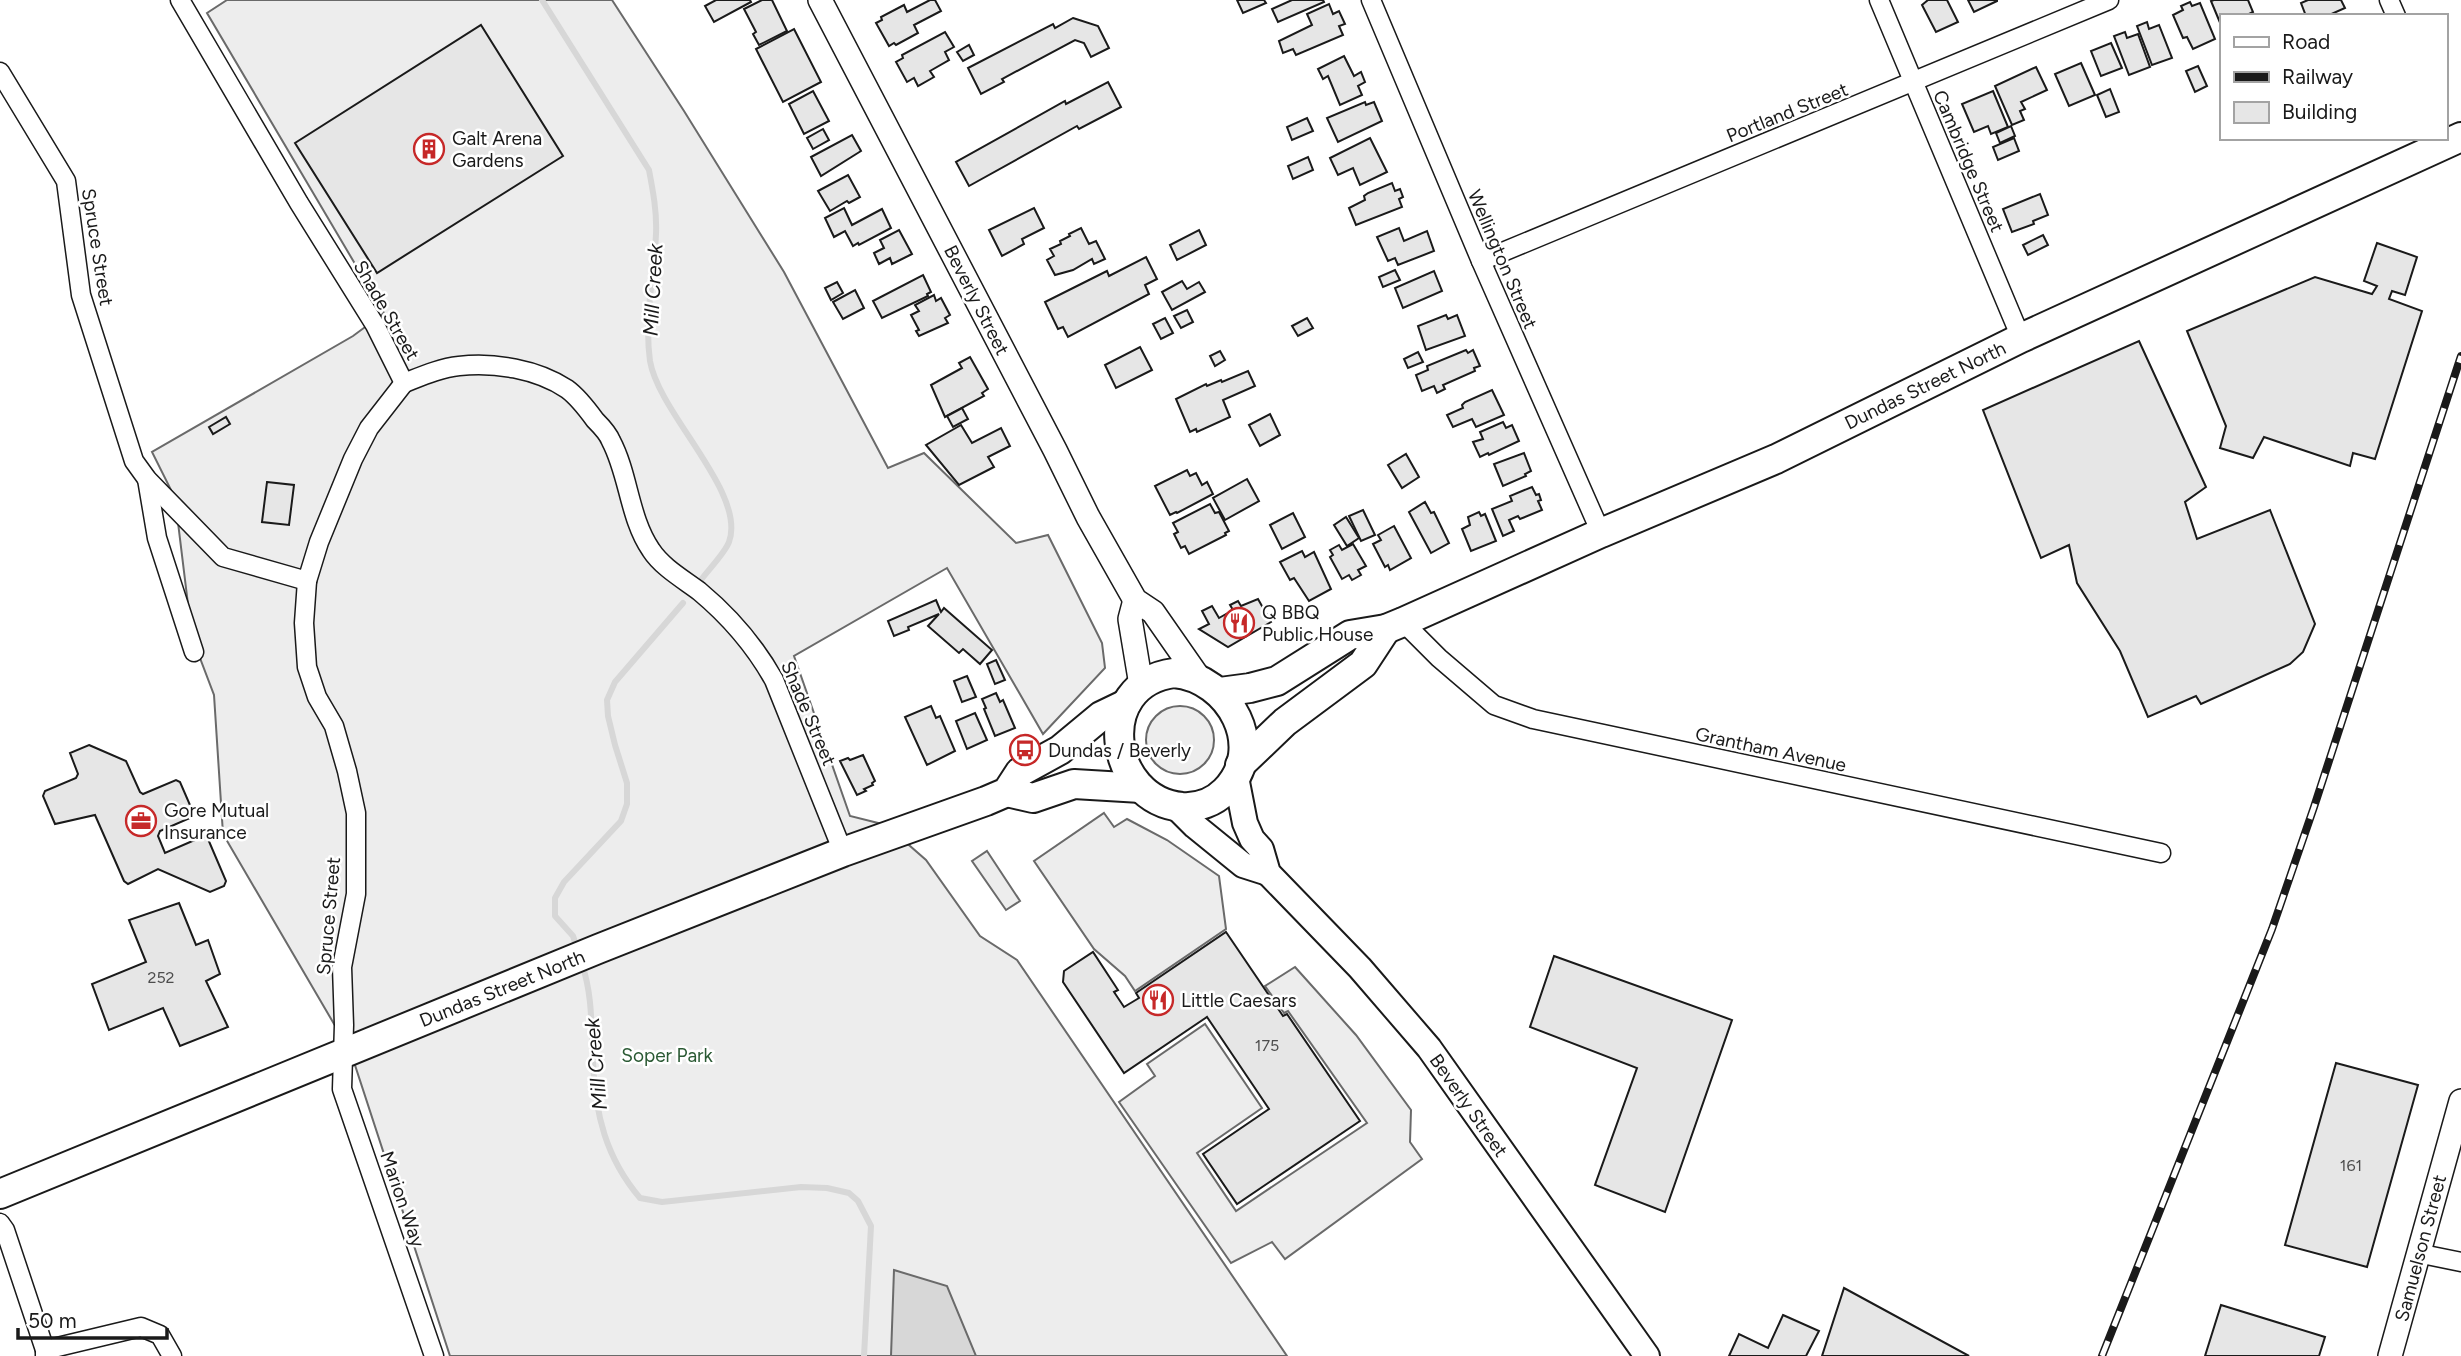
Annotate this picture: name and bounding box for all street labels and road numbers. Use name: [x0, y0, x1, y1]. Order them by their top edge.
street label: Portland Street: [1723, 78, 1851, 147]
street label: Cambridge Street: [1928, 87, 2009, 236]
street label: Wellington Street: [1463, 186, 1542, 332]
street label: Spruce Street: [77, 187, 118, 307]
street label: Beverly Street: [939, 241, 1014, 359]
street label: Shade Street: [349, 256, 424, 364]
street label: Dundas Street North: [1841, 336, 2010, 434]
street label: Shade Street: [776, 657, 841, 769]
street label: Grantham Avenue: [1693, 722, 1848, 777]
street label: Spruce Street: [312, 856, 345, 976]
street label: Dundas Street North: [416, 945, 588, 1032]
street label: Beverly Street: [1425, 1049, 1513, 1161]
street label: Marion Way: [375, 1148, 430, 1250]
street label: Samuelson Street: [2390, 1172, 2451, 1324]

